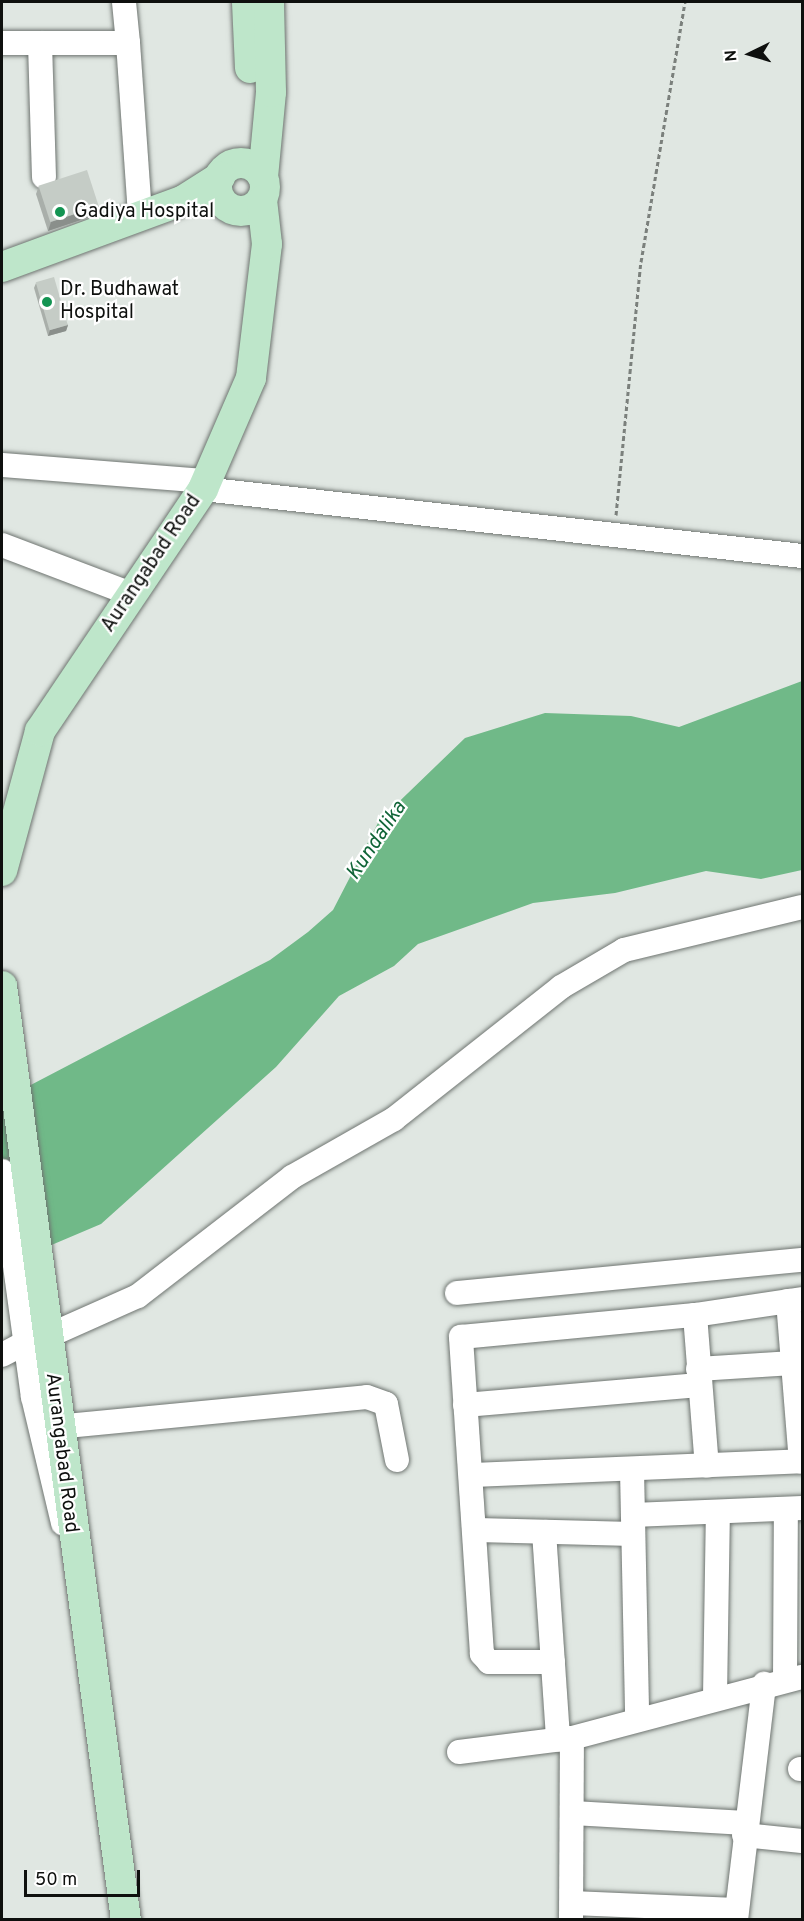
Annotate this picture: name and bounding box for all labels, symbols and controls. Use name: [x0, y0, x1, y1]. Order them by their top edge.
north arrow: [720, 24, 780, 84]
text: N: [722, 49, 743, 62]
place label: Gadiya Hospital: [74, 200, 214, 224]
marker: Gadiya Hospital: [51, 203, 69, 221]
place label: Dr. Budhawat Hospital: [60, 278, 179, 325]
marker: Dr. Budhawat Hospital: [38, 293, 56, 311]
street label: Aurangabad Road: [97, 491, 207, 637]
water label: Kundalika: [341, 797, 413, 885]
street label: Aurangabad Road: [39, 1372, 83, 1534]
scale bar: [27, 1858, 142, 1896]
text: 50 m: [35, 1869, 77, 1892]

